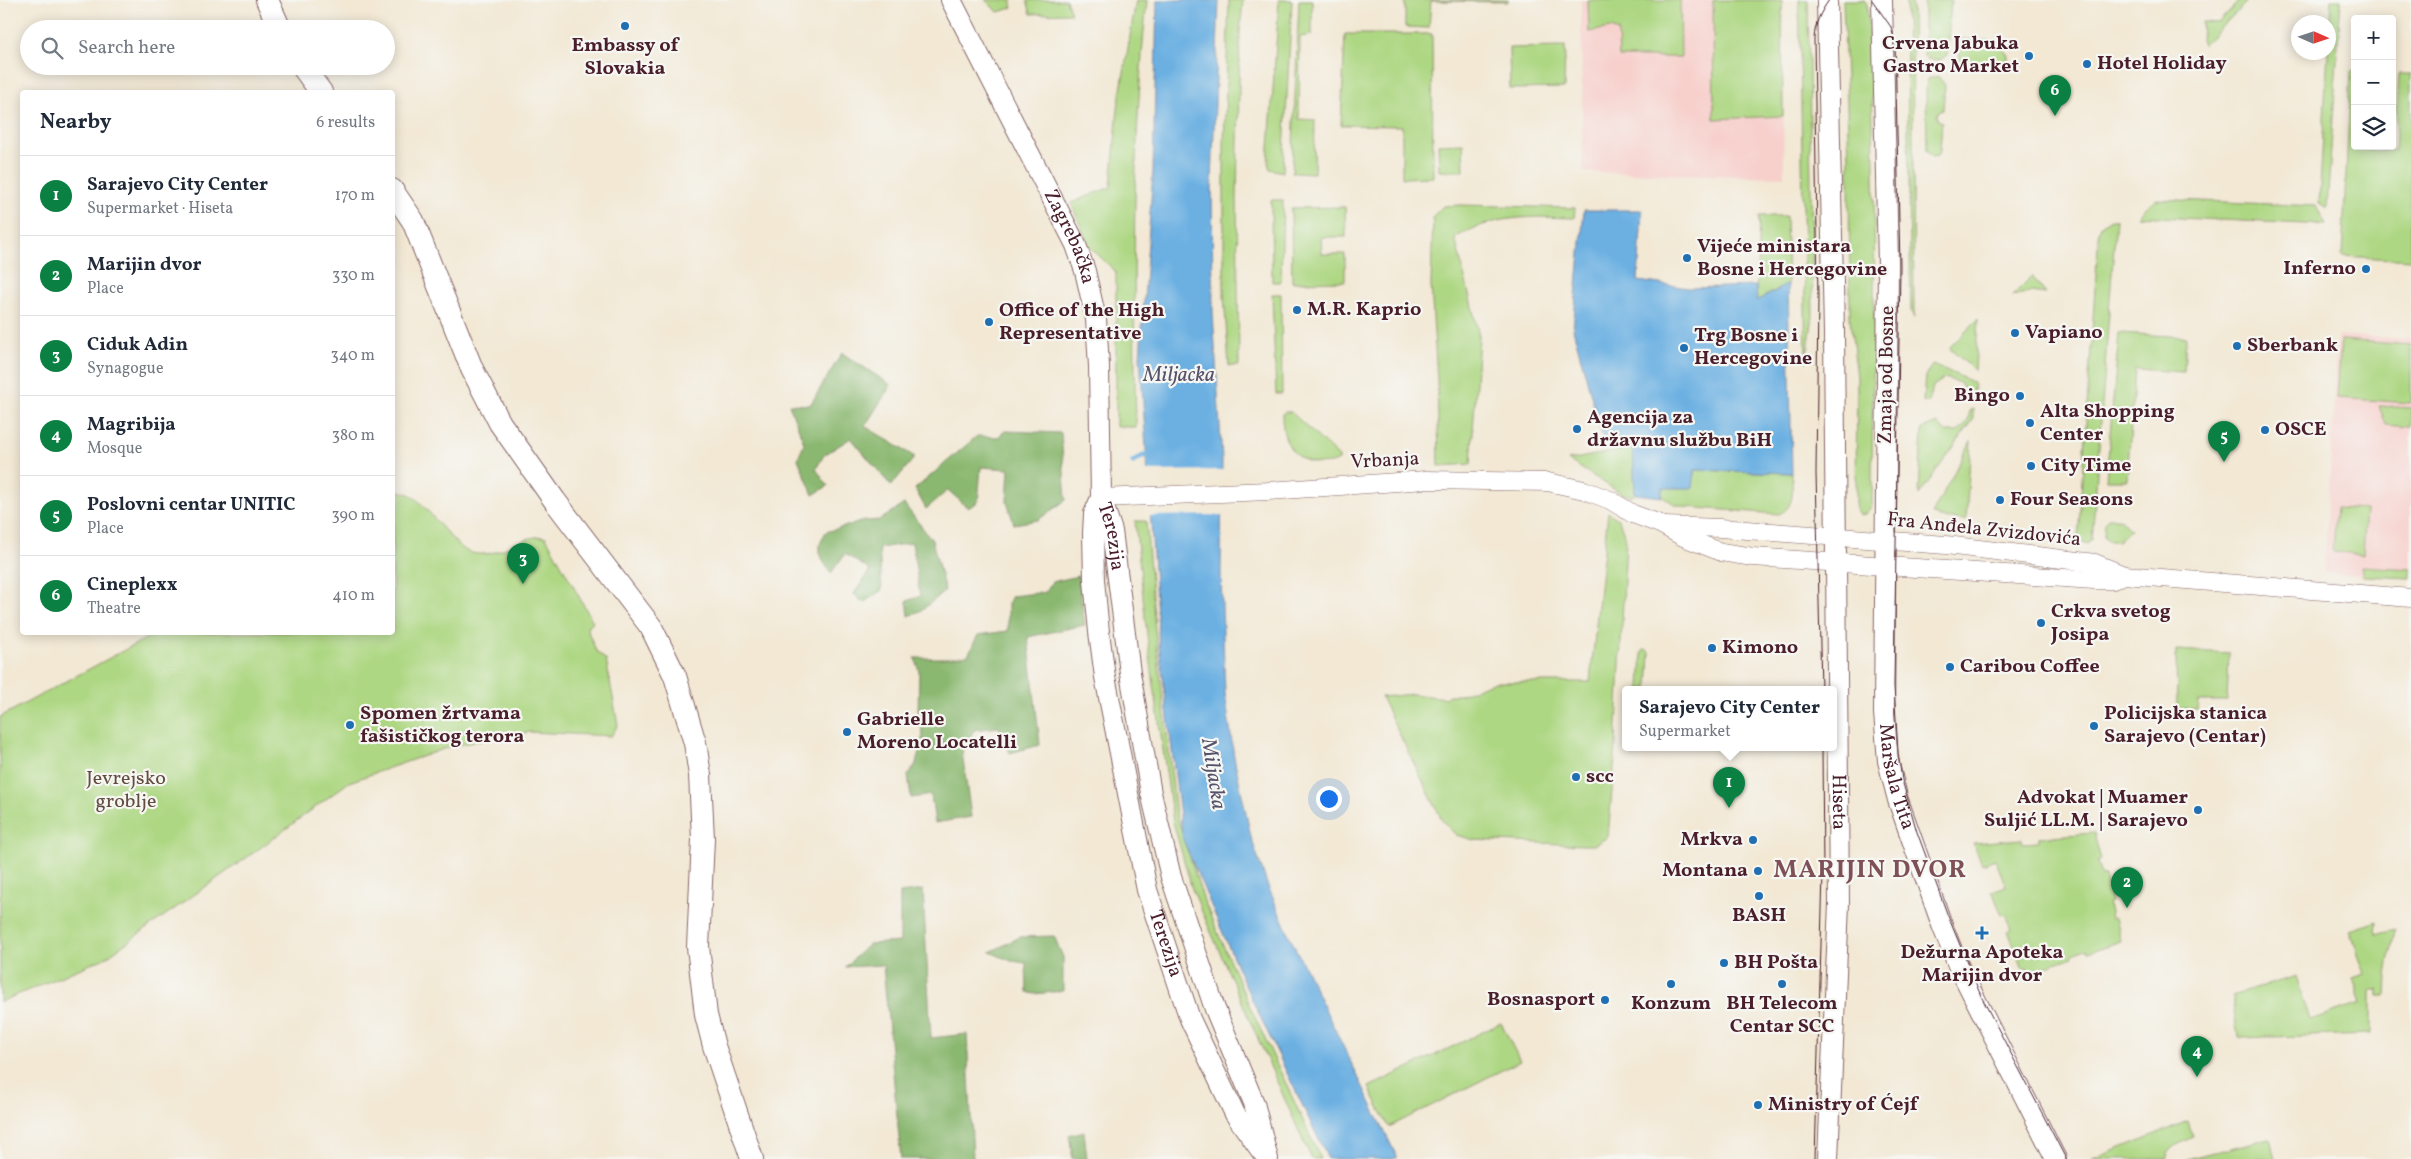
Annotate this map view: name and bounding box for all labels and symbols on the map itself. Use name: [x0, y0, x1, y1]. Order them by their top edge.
north arrow: [2291, 15, 2336, 60]
marker: Embassy of Slovakia: [619, 20, 631, 32]
place label: Crvena Jabuka Gastro Market: [1882, 30, 2019, 81]
place label: Embassy of Slovakia: [572, 32, 681, 83]
marker: Crvena Jabuka Gastro Market: [2023, 50, 2035, 62]
place label: Hotel Holiday: [2097, 50, 2227, 78]
marker: Hotel Holiday: [2081, 58, 2093, 70]
pin: 6: [2039, 75, 2071, 116]
street label: Zagrebačka: [1036, 185, 1102, 287]
place label: Vijeće ministara Bosne i Hercegovine: [1697, 233, 1887, 284]
marker: Vijeće ministara Bosne i Hercegovine: [1681, 252, 1693, 264]
place label: Inferno: [2283, 255, 2356, 283]
marker: Inferno: [2360, 263, 2372, 275]
place label: M.R. Kaprio: [1307, 296, 1421, 324]
place label: Office of the High Representative: [999, 297, 1165, 348]
marker: M.R. Kaprio: [1291, 304, 1303, 316]
street label: Zmaja od Bosne: [1872, 305, 1902, 445]
marker: Office of the High Representative: [983, 316, 995, 328]
place label: Vapiano: [2025, 319, 2103, 347]
place label: Trg Bosne i Hercegovine: [1694, 322, 1812, 373]
marker: Vapiano: [2009, 327, 2021, 339]
place label: Sberbank: [2247, 332, 2338, 360]
marker: Sberbank: [2231, 340, 2243, 352]
marker: Trg Bosne i Hercegovine: [1678, 342, 1690, 354]
water label: Miljacka: [1142, 361, 1215, 390]
place label: Bingo: [1954, 382, 2010, 410]
marker: Bingo: [2014, 390, 2026, 402]
place label: Alta Shopping Center: [2040, 398, 2175, 449]
place label: Agencija za državnu službu BiH: [1587, 404, 1772, 455]
place label: OSCE: [2275, 416, 2326, 444]
marker: Alta Shopping Center: [2024, 417, 2036, 429]
pin: 5: [2208, 421, 2240, 462]
marker: Agencija za državnu službu BiH: [1571, 423, 1583, 435]
marker: OSCE: [2259, 424, 2271, 436]
street label: Vrbanja: [1350, 445, 1420, 477]
place label: City Time: [2041, 452, 2132, 480]
marker: City Time: [2025, 460, 2037, 472]
place label: Four Seasons: [2010, 486, 2133, 514]
marker: Four Seasons: [1994, 494, 2006, 506]
street label: Terezija: [1089, 499, 1131, 572]
street label: Fra Anđela Zvizdovića: [1886, 506, 2083, 554]
pin: 3: [507, 543, 539, 584]
place label: Crkva svetog Josipa: [2050, 598, 2171, 649]
marker: Crkva svetog Josipa: [2035, 617, 2047, 629]
place label: Kimono: [1722, 634, 1798, 662]
marker: Kimono: [1706, 642, 1718, 654]
place label: Caribou Coffee: [1960, 653, 2100, 681]
marker: Caribou Coffee: [1944, 661, 1956, 673]
place label: Spomen žrtvama fašističkog terora: [360, 700, 524, 751]
place label: Policijska stanica Sarajevo (Centar): [2104, 700, 2267, 751]
place label: Gabrielle Moreno Locatelli: [857, 706, 1017, 757]
marker: Spomen žrtvama fašističkog terora: [344, 719, 356, 731]
marker: Policijska stanica Sarajevo (Centar): [2088, 720, 2100, 732]
street label: Maršala Tita: [1871, 722, 1921, 834]
marker: Gabrielle Moreno Locatelli: [841, 726, 853, 738]
water label: Miljacka: [1193, 735, 1233, 812]
place label: scc: [1586, 763, 1614, 791]
park label: Jevrejsko groblje: [86, 765, 166, 816]
pin: 1: [1713, 767, 1745, 808]
marker: scc: [1570, 771, 1582, 783]
street label: Hiseta: [1824, 774, 1852, 830]
place label: Advokat | Muamer Suljić LL.M. | Sarajevo: [1984, 784, 2188, 835]
your location: [1316, 786, 1342, 812]
marker: Advokat | Muamer Suljić LL.M. | Sarajevo: [2192, 804, 2204, 816]
place label: Mrkva: [1681, 826, 1743, 854]
marker: Mrkva: [1747, 834, 1759, 846]
district label: MARIJIN DVOR: [1773, 853, 1967, 888]
place label: Montana: [1662, 857, 1748, 885]
marker: Montana: [1752, 865, 1764, 877]
pin: 2: [2111, 867, 2143, 908]
marker: BASH: [1753, 890, 1765, 902]
place label: BASH: [1732, 902, 1786, 930]
street label: Terezija: [1141, 907, 1189, 981]
marker: Dežurna Apoteka Marijin dvor: [1976, 927, 1988, 939]
place label: Dežurna Apoteka Marijin dvor: [1900, 939, 2064, 990]
place label: BH Pošta: [1734, 949, 1818, 977]
marker: BH Pošta: [1718, 957, 1730, 969]
marker: Konzum: [1665, 978, 1677, 990]
marker: BH Telecom Centar SCC: [1776, 978, 1788, 990]
place label: Bosnasport: [1487, 986, 1595, 1014]
place label: Konzum: [1631, 990, 1711, 1018]
place label: BH Telecom Centar SCC: [1726, 990, 1838, 1041]
marker: Bosnasport: [1599, 994, 1611, 1006]
pin: 4: [2181, 1036, 2213, 1077]
place label: Ministry of Ćejf: [1768, 1091, 1920, 1119]
marker: Ministry of Ćejf: [1752, 1099, 1764, 1111]

